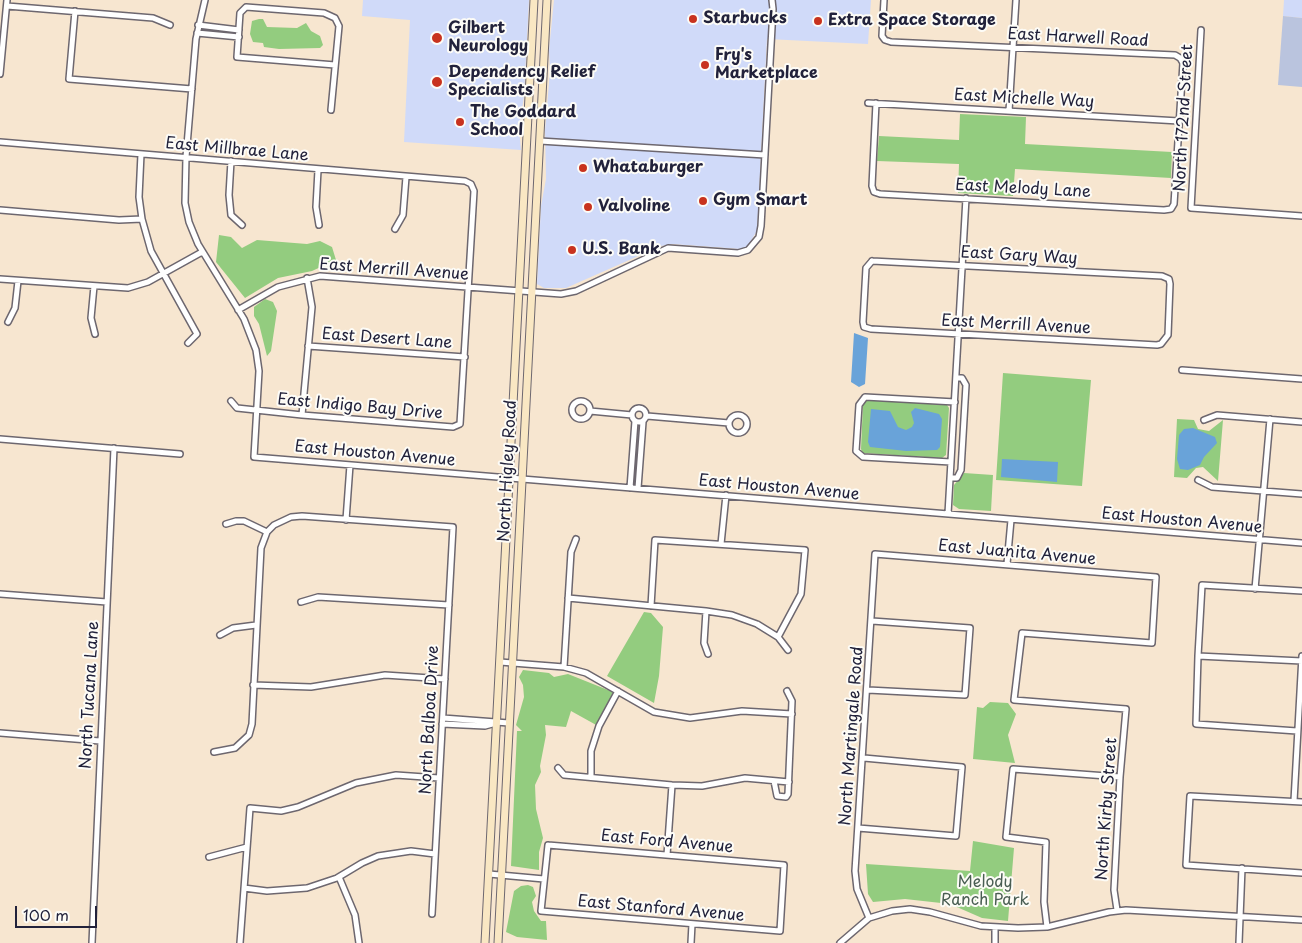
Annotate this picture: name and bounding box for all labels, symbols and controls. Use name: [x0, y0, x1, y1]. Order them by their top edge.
place label: Starbucks: [703, 9, 787, 29]
place label: Extra Space Storage: [828, 11, 996, 31]
marker: Starbucks: [687, 13, 699, 25]
marker: Extra Space Storage: [812, 15, 824, 27]
place label: Gilbert Neurology: [448, 19, 528, 57]
street label: East Harwell Road: [1007, 25, 1149, 51]
marker: Gilbert Neurology: [430, 31, 444, 45]
street label: North 172nd Street: [1171, 44, 1197, 192]
place label: Fry's Marketplace: [715, 46, 818, 84]
marker: Fry's Marketplace: [699, 59, 711, 71]
place label: Dependency Relief Specialists: [448, 63, 595, 101]
marker: Dependency Relief Specialists: [430, 75, 444, 89]
street label: East Michelle Way: [953, 86, 1095, 112]
place label: The Goddard School: [470, 103, 576, 141]
marker: The Goddard School: [454, 116, 466, 128]
street label: East Millbrae Lane: [165, 134, 309, 166]
place label: Whataburger: [593, 158, 703, 178]
marker: Whataburger: [577, 162, 589, 174]
street label: East Melody Lane: [955, 176, 1091, 202]
place label: Gym Smart: [713, 191, 807, 211]
marker: Gym Smart: [697, 195, 709, 207]
place label: Valvoline: [598, 197, 670, 217]
marker: Valvoline: [582, 201, 594, 213]
place label: U.S. Bank: [582, 240, 661, 260]
street label: East Gary Way: [960, 243, 1078, 269]
marker: U.S. Bank: [566, 244, 578, 256]
street label: East Merrill Avenue: [319, 255, 469, 285]
street label: East Merrill Avenue: [941, 311, 1091, 339]
street label: East Desert Lane: [321, 325, 453, 353]
street label: East Indigo Bay Drive: [277, 390, 443, 424]
street label: North Higley Road: [495, 399, 521, 543]
street label: East Houston Avenue: [294, 437, 456, 471]
street label: East Houston Avenue: [698, 471, 860, 505]
street label: East Houston Avenue: [1101, 504, 1263, 538]
street label: East Juanita Avenue: [937, 537, 1097, 569]
street label: North Tucana Lane: [77, 621, 103, 769]
street label: North Balboa Drive: [417, 645, 443, 795]
street label: North Martingale Road: [836, 646, 868, 826]
street label: North Kirby Street: [1092, 737, 1122, 881]
street label: East Ford Avenue: [600, 827, 734, 857]
park label: Melody Ranch Park: [941, 873, 1029, 911]
street label: East Stanford Avenue: [577, 892, 745, 926]
scale bar: [18, 896, 100, 928]
text: 100 m: [23, 903, 69, 926]

